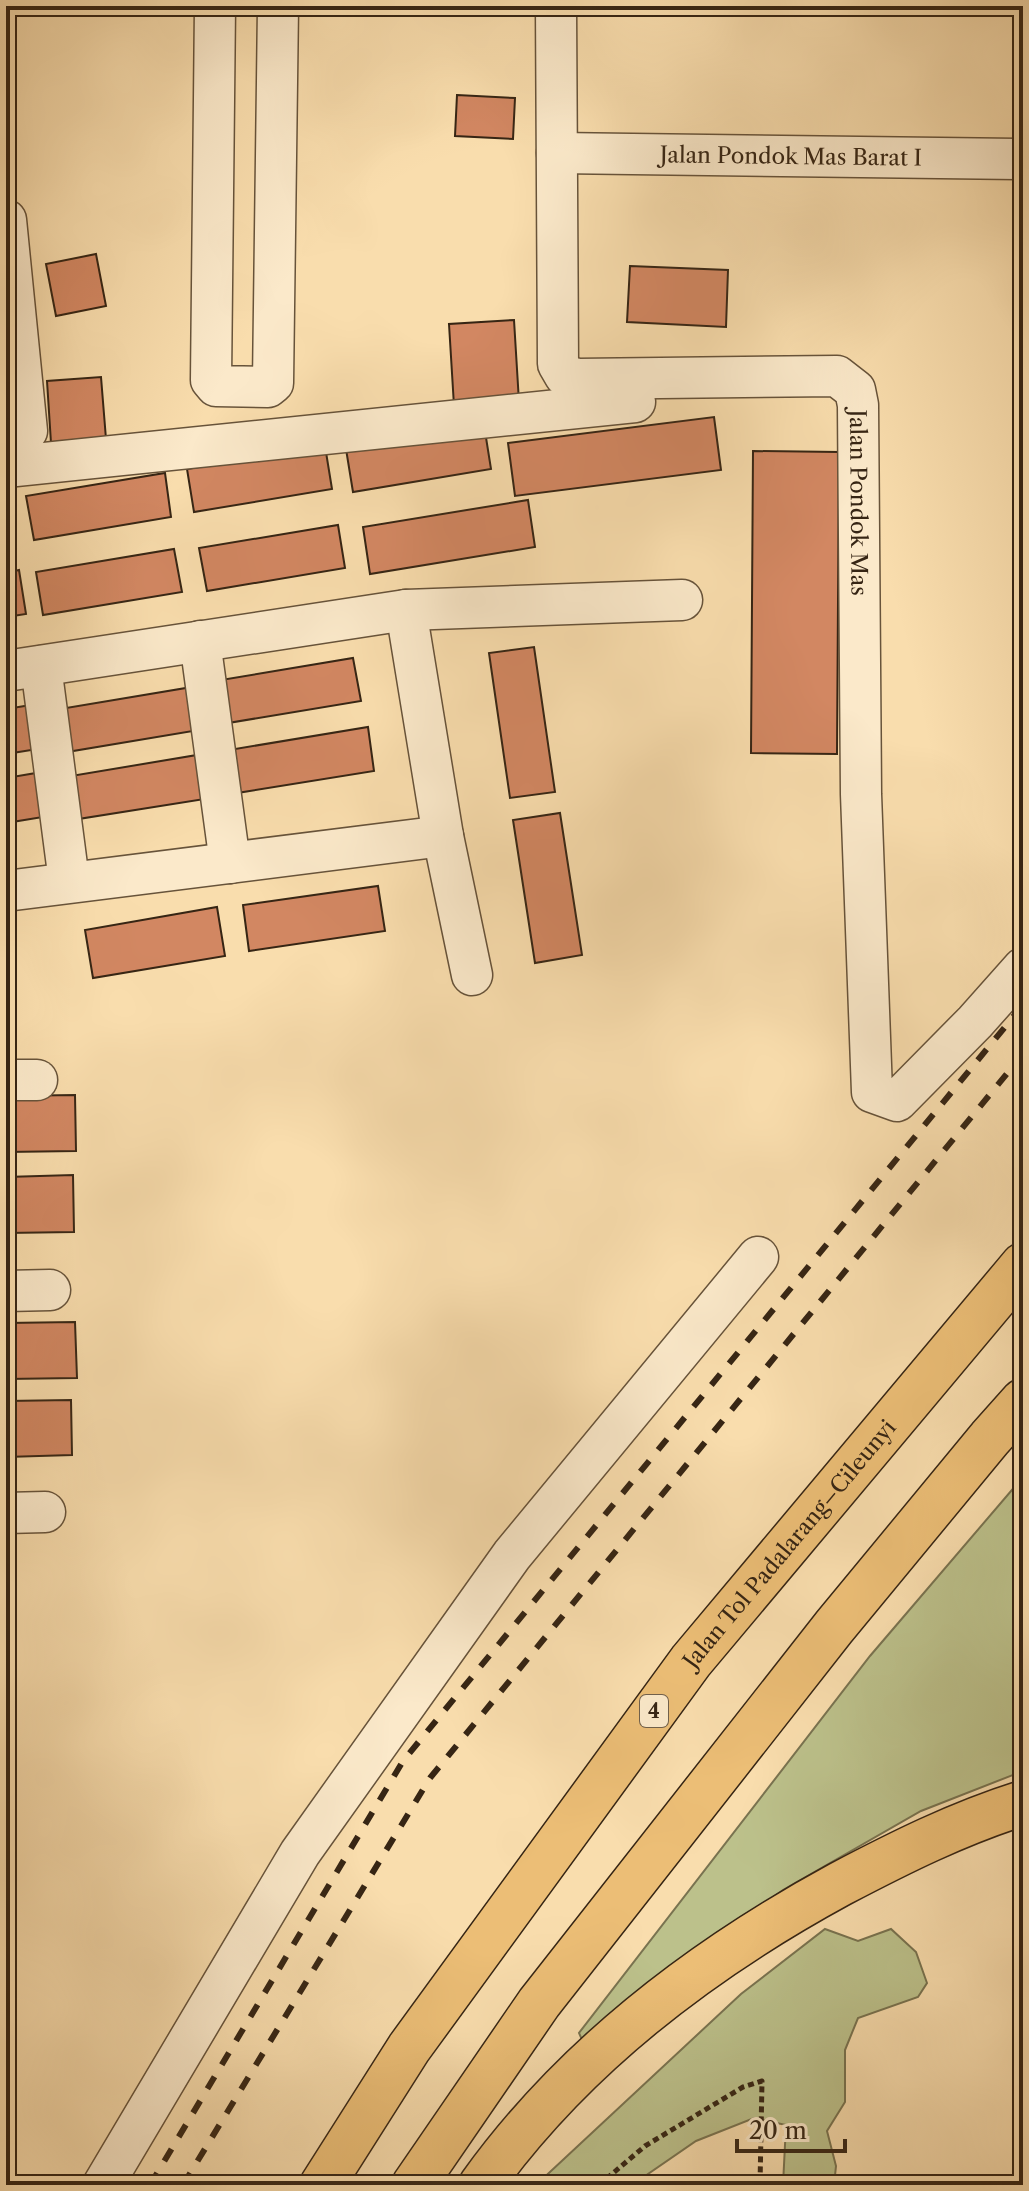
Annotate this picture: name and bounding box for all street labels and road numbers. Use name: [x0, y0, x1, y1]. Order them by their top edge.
street label: Jalan Pondok Mas Barat I: [657, 141, 922, 171]
street label: Jalan Pondok Mas: [845, 406, 873, 596]
street label: Jalan Tol Padalarang–Cileunyi: [675, 1414, 901, 1676]
road number: 4: [640, 1695, 668, 1727]

